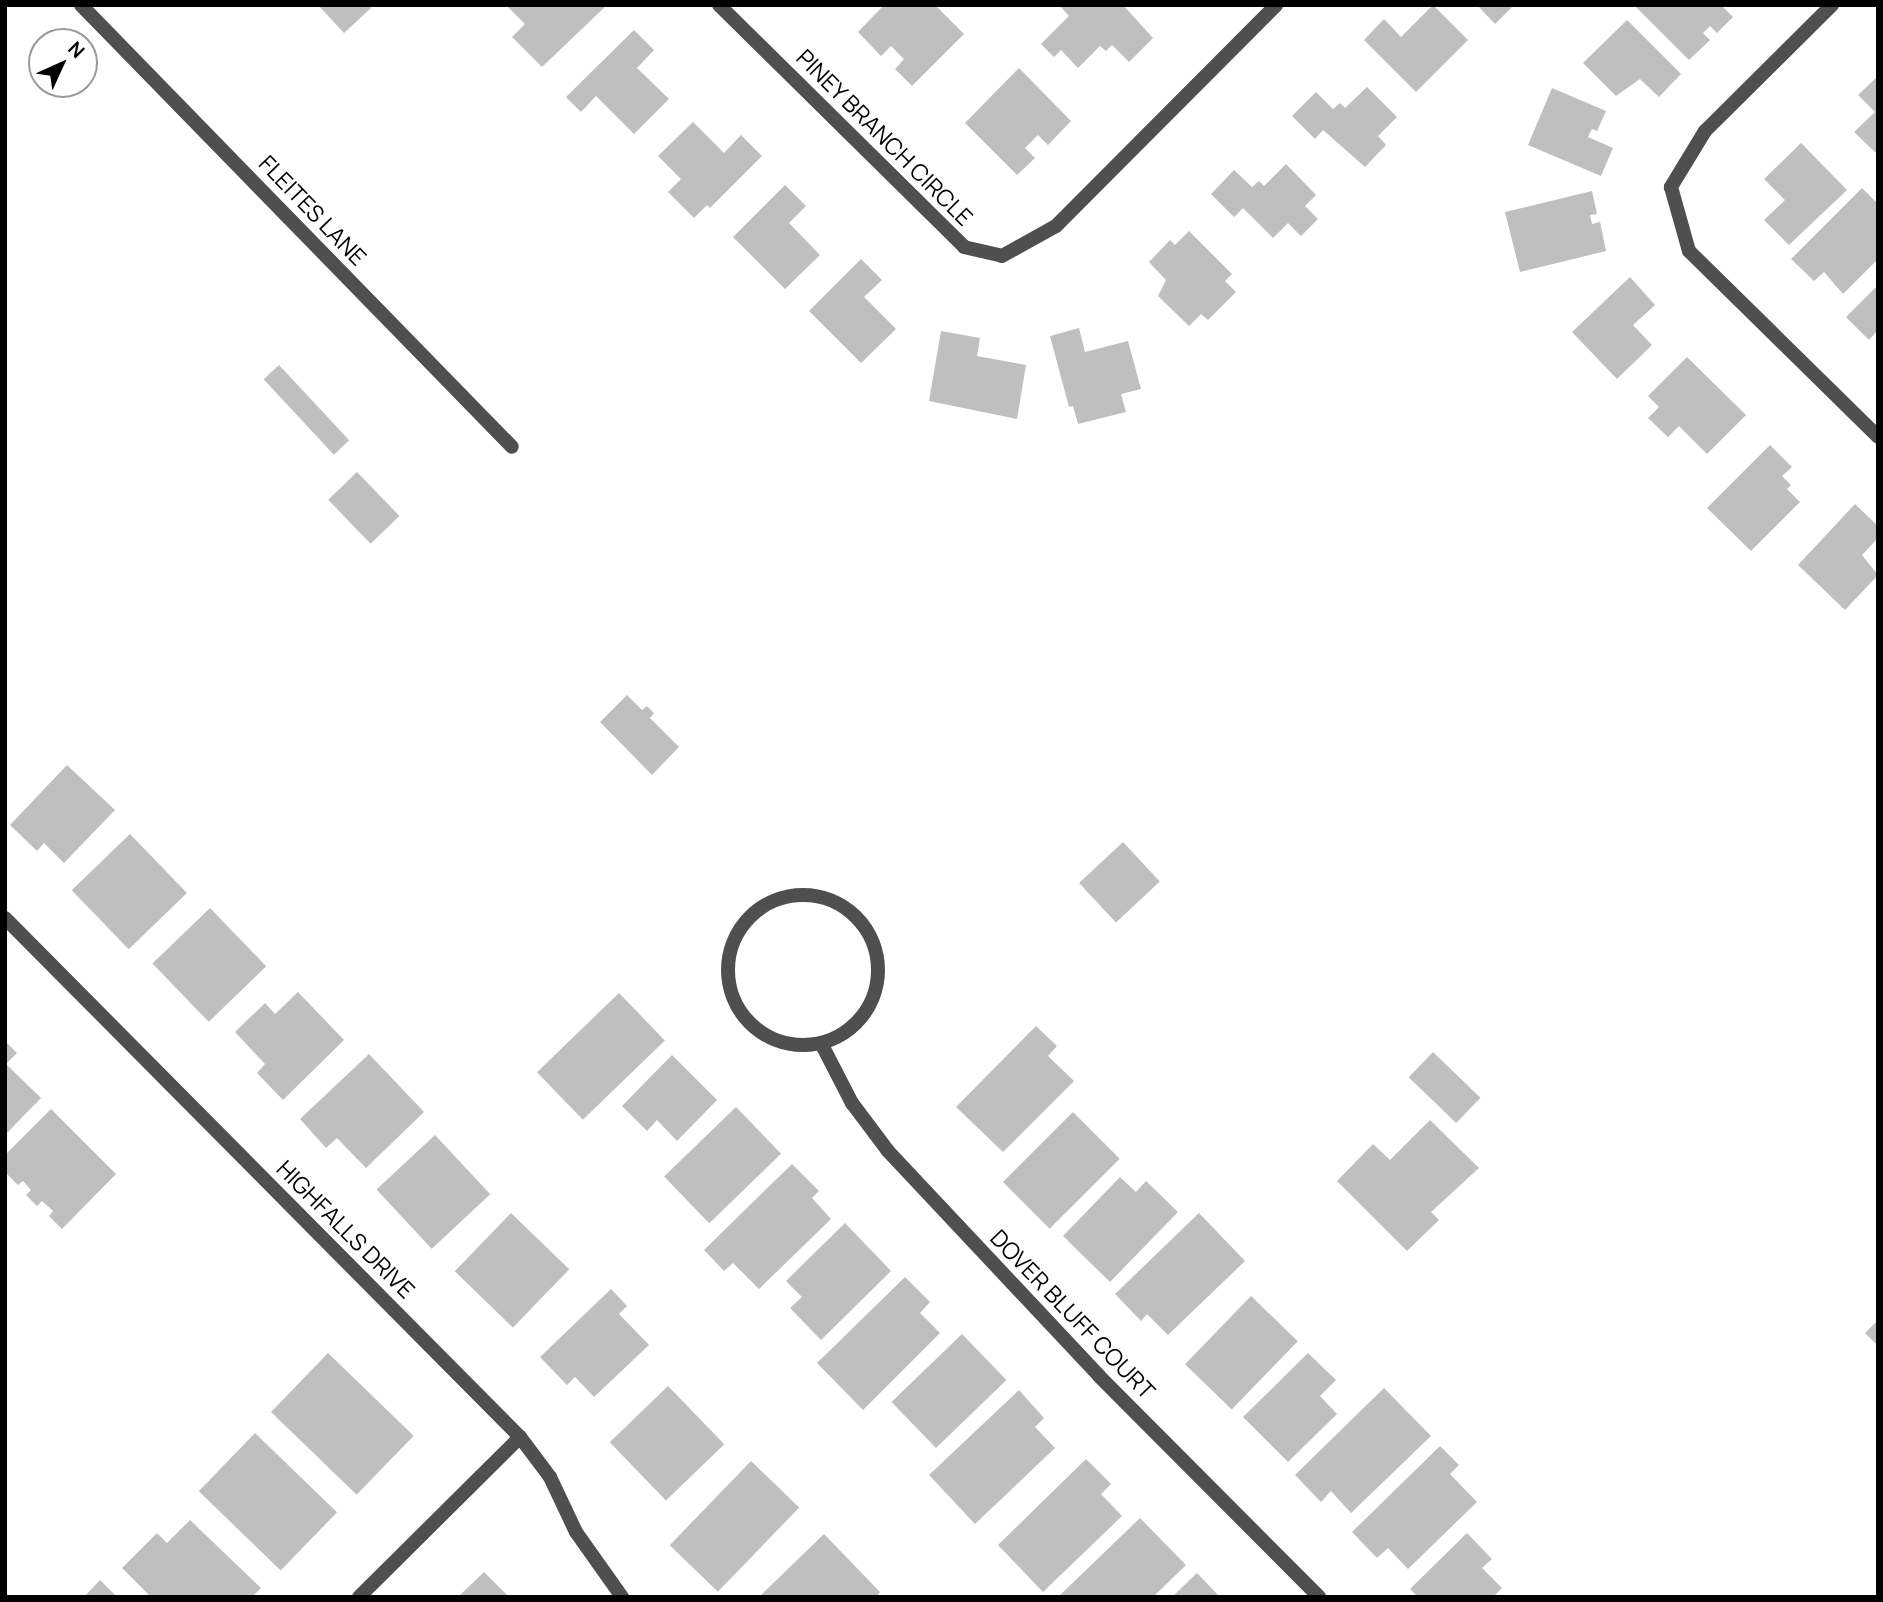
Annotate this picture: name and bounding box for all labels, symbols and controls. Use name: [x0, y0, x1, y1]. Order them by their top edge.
north arrow: [28, 28, 98, 98]
text: N: [62, 36, 90, 64]
street label: PINEY BRANCH CIRCLE: [791, 43, 979, 231]
street label: FLEITES LANE: [254, 149, 372, 271]
street label: HIGHFALLS DRIVE: [271, 1154, 421, 1304]
street label: DOVER BLUFF COURT: [985, 1224, 1161, 1404]

